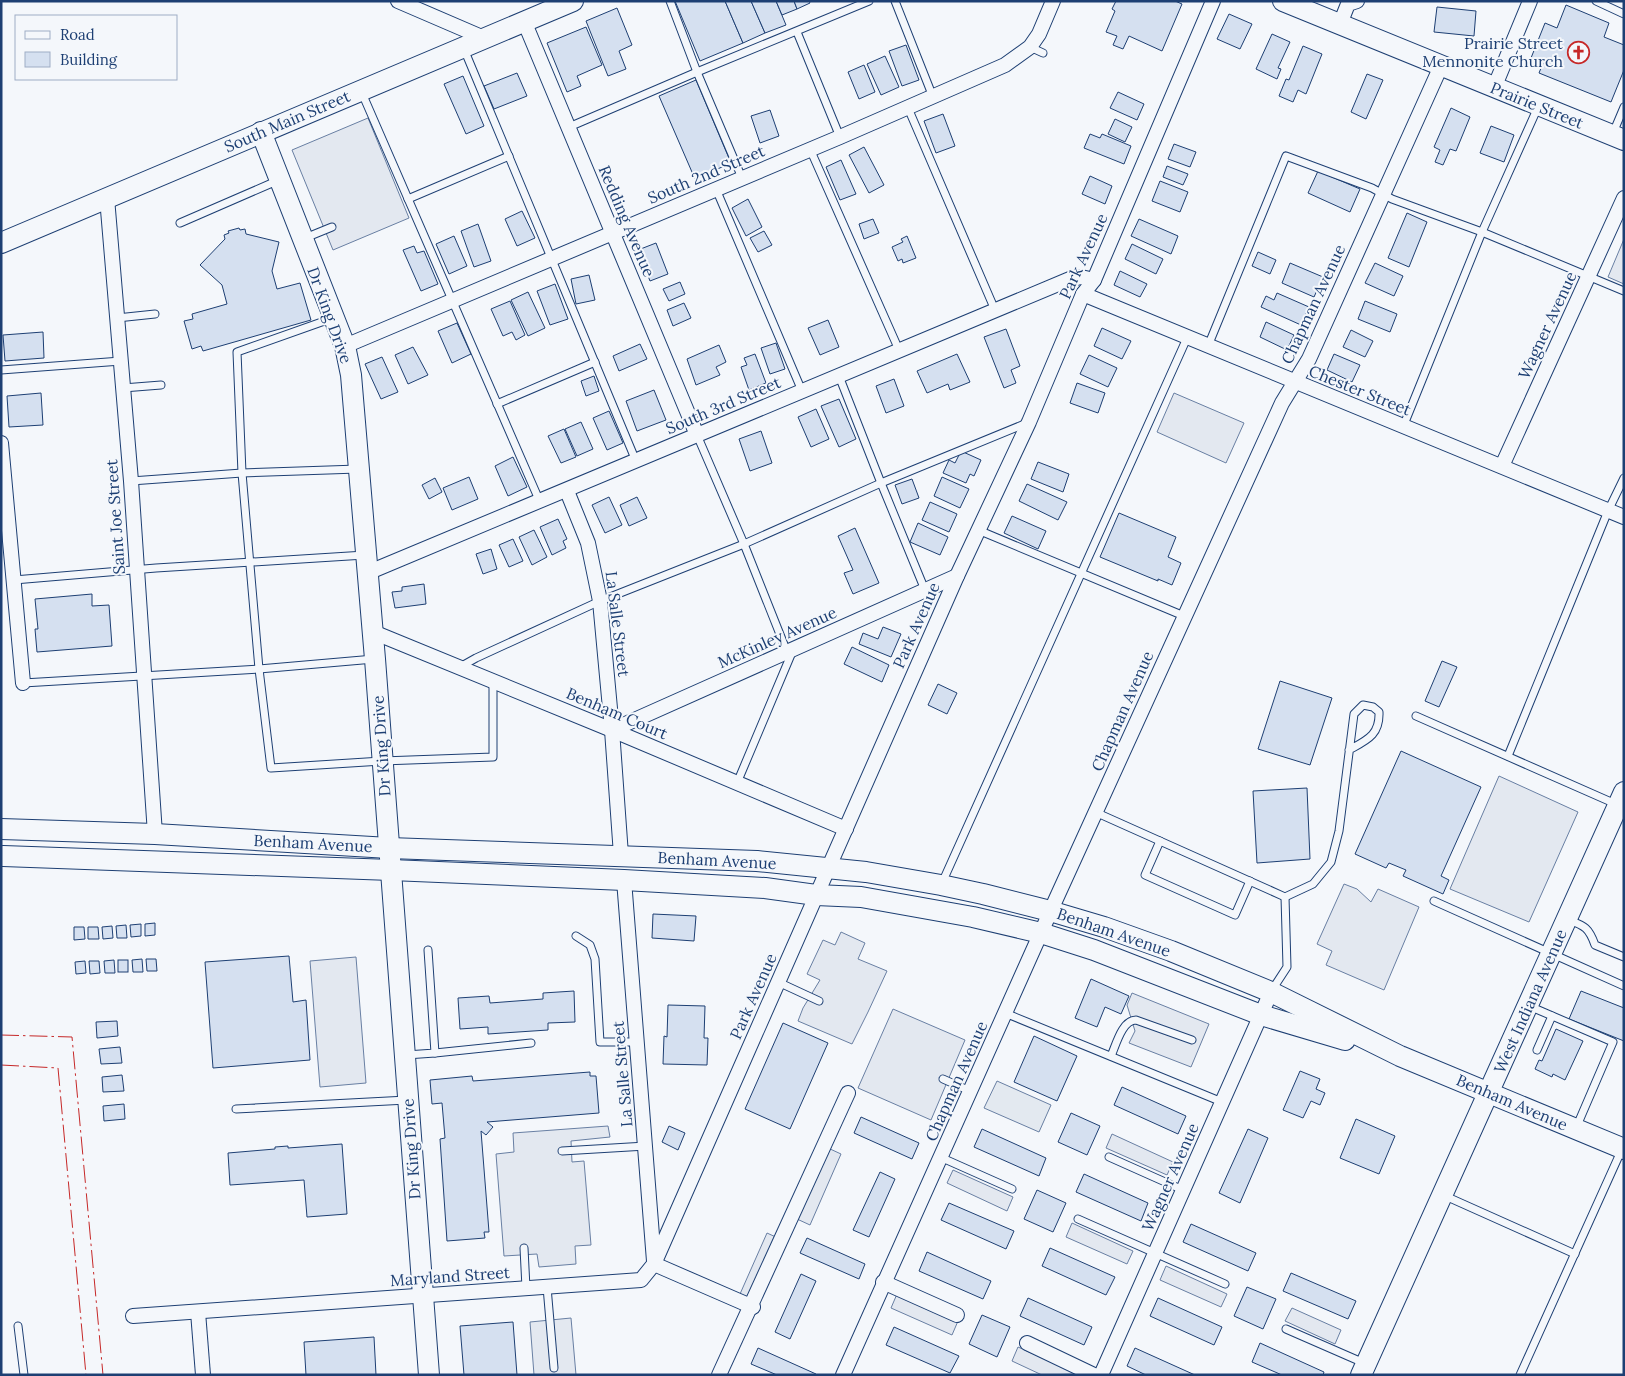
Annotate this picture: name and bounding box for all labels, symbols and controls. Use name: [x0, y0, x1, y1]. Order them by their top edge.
legend: [15, 15, 178, 80]
text: Road: [60, 25, 95, 44]
place label: Prairie Street Mennonite Church: [1422, 33, 1564, 71]
church icon: Prairie Street Mennonite Church: [1567, 40, 1591, 64]
text: Building: [60, 50, 118, 69]
street label: Prairie Street: [1487, 77, 1587, 133]
street label: South Main Street: [221, 85, 354, 157]
street label: South 2nd Street: [644, 140, 768, 208]
street label: Redding Avenue: [595, 162, 660, 280]
street label: Park Avenue: [1055, 210, 1112, 302]
street label: Chapman Avenue: [1277, 241, 1350, 367]
street label: Dr King Drive: [303, 264, 357, 366]
street label: Wagner Avenue: [1513, 268, 1581, 382]
street label: Chester Street: [1306, 360, 1415, 420]
street label: South 3rd Street: [663, 371, 784, 438]
street label: Saint Joe Street: [101, 458, 129, 575]
street label: La Salle Street: [602, 570, 635, 679]
street label: Park Avenue: [888, 579, 944, 671]
street label: McKinley Avenue: [715, 602, 840, 672]
street label: Chapman Avenue: [1087, 648, 1158, 774]
street label: Benham Court: [563, 683, 671, 744]
street label: Dr King Drive: [367, 694, 395, 797]
street label: Benham Avenue: [253, 830, 373, 856]
street label: Benham Avenue: [657, 847, 777, 873]
street label: Benham Avenue: [1054, 903, 1174, 961]
street label: West Indiana Avenue: [1489, 926, 1571, 1076]
street label: Park Avenue: [725, 950, 781, 1042]
street label: Chapman Avenue: [921, 1018, 992, 1144]
street label: La Salle Street: [607, 1019, 637, 1128]
street label: Benham Avenue: [1453, 1070, 1571, 1135]
street label: Dr King Drive: [397, 1097, 425, 1200]
street label: Wagner Avenue: [1137, 1120, 1203, 1234]
street label: Maryland Street: [389, 1262, 511, 1290]

